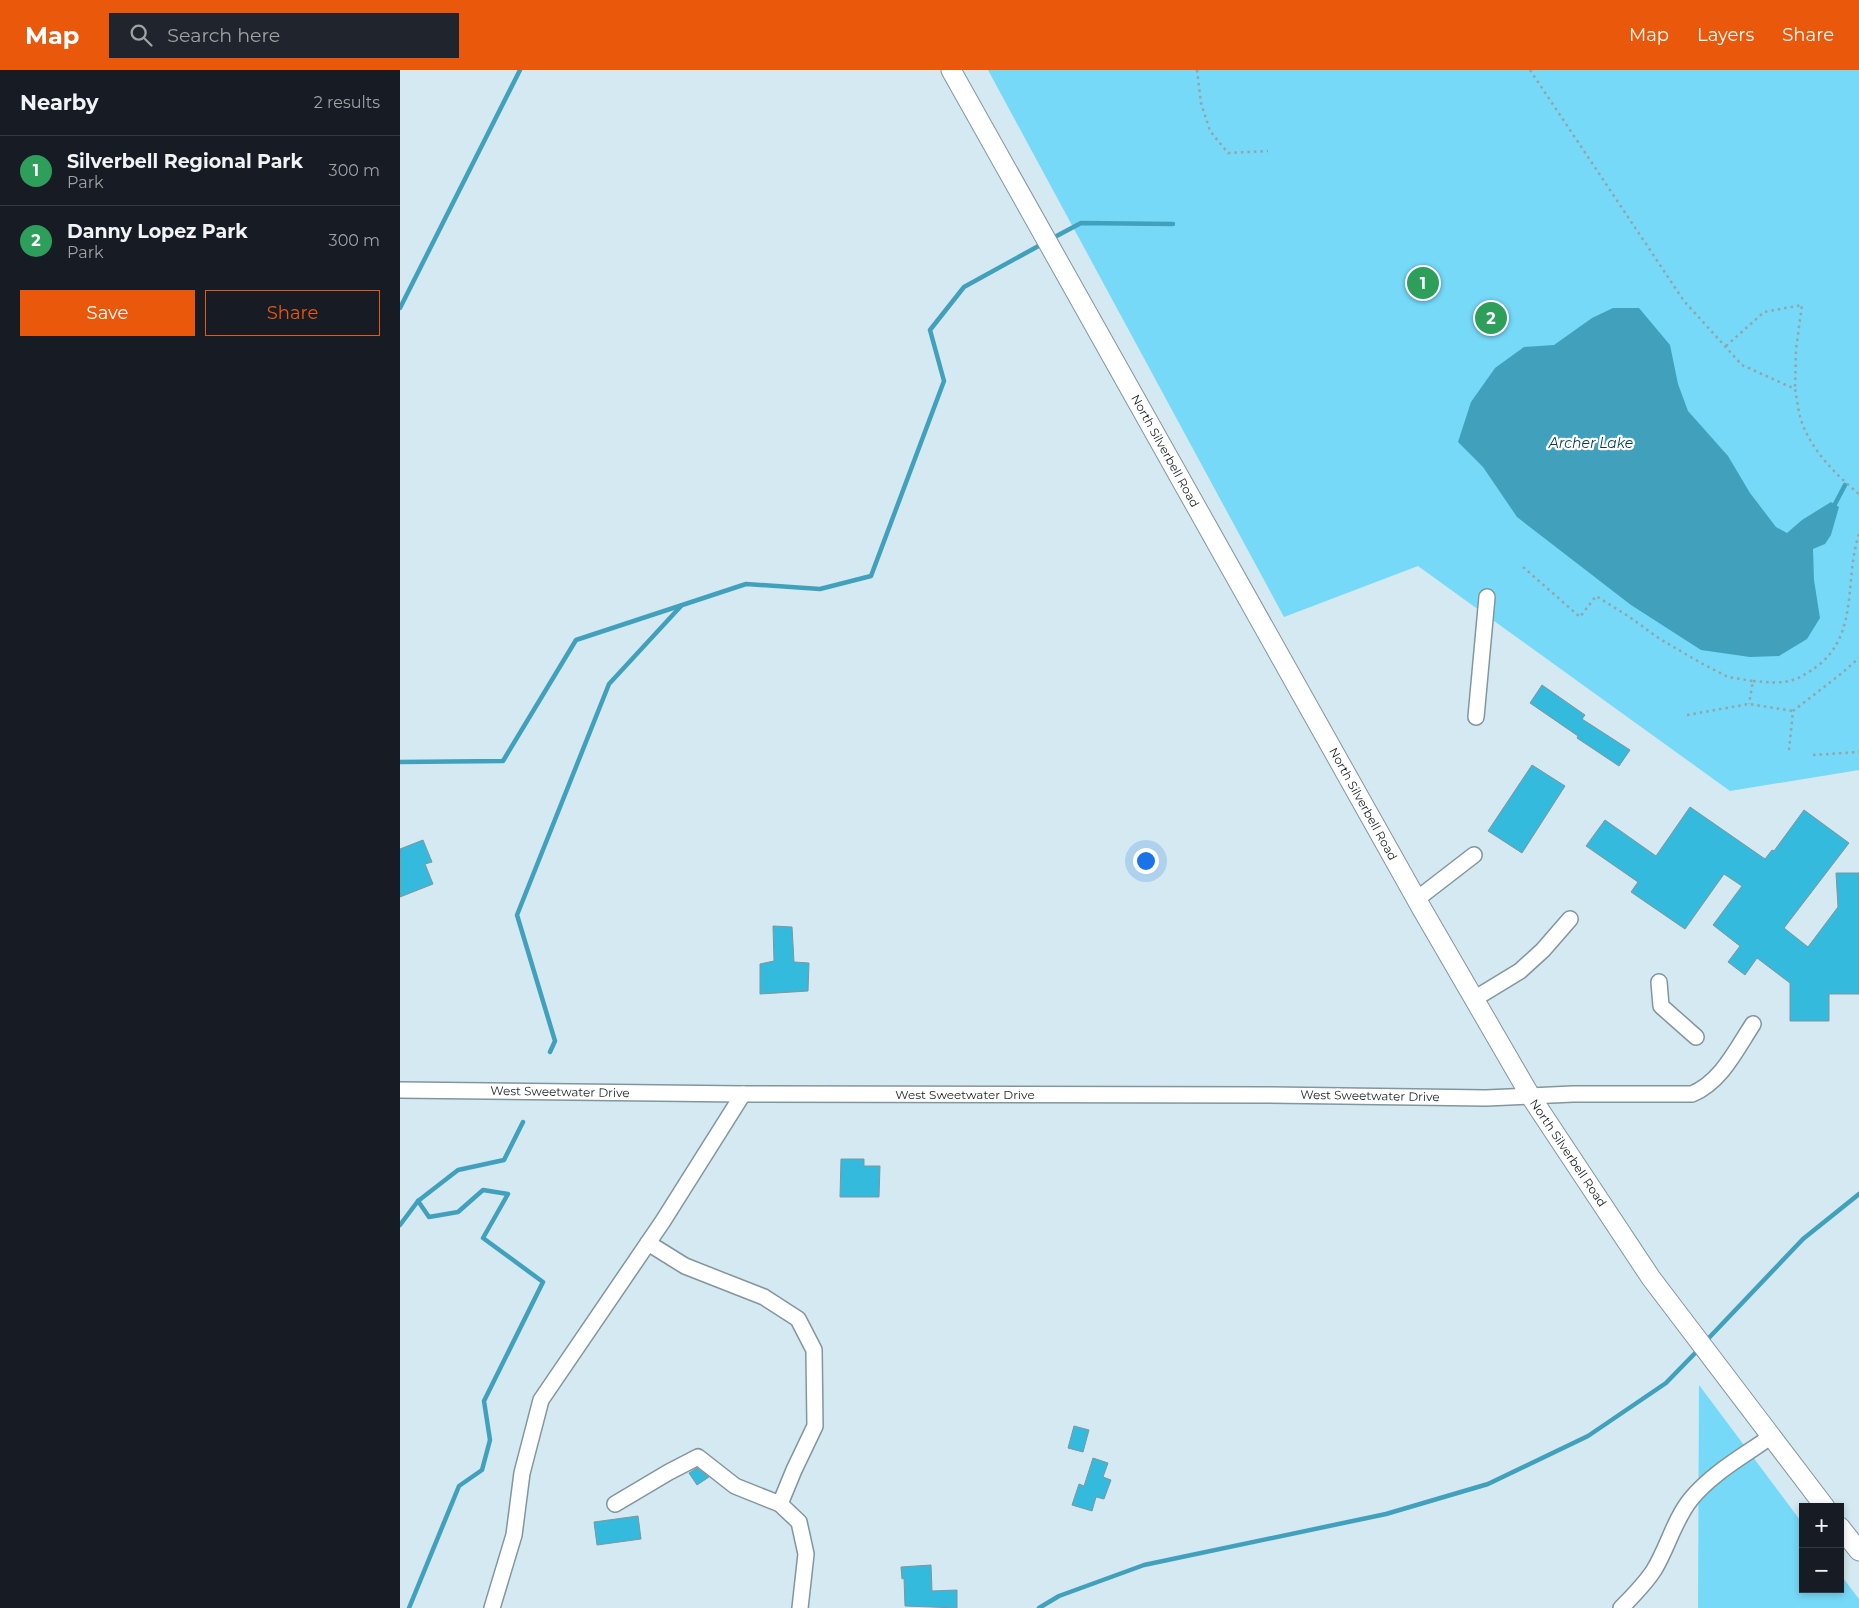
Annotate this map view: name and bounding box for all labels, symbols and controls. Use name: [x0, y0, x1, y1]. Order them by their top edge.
search box: [109, 13, 459, 58]
text: Map: [25, 21, 79, 50]
icon: search: [127, 21, 155, 49]
text: Search here: [167, 24, 280, 47]
text: Map: [1629, 24, 1669, 46]
text: Layers: [1697, 24, 1754, 46]
text: Share: [1782, 24, 1834, 46]
text: Nearby: [20, 90, 99, 115]
text: 2 results: [314, 93, 380, 112]
text: Silverbell Regional Park: [67, 150, 303, 173]
text: 1: [33, 161, 39, 180]
text: 300 m: [329, 161, 380, 180]
text: Park: [67, 173, 104, 192]
text: Danny Lopez Park: [67, 220, 248, 243]
text: 2: [31, 231, 41, 250]
text: 300 m: [329, 231, 380, 250]
text: Park: [67, 243, 104, 262]
pin: 1: [1407, 264, 1439, 302]
button: Save: [20, 290, 195, 336]
button: Share: [205, 290, 380, 336]
pin: 2: [1475, 299, 1507, 337]
street label: North Silverbell Road: [1128, 392, 1203, 510]
water label: Archer Lake: [1548, 434, 1633, 452]
street label: North Silverbell Road: [1326, 745, 1401, 863]
your location: [1133, 848, 1159, 874]
street label: West Sweetwater Drive: [490, 1083, 630, 1100]
street label: West Sweetwater Drive: [895, 1087, 1035, 1102]
street label: West Sweetwater Drive: [1300, 1087, 1440, 1104]
street label: North Silverbell Road: [1527, 1096, 1610, 1210]
map controls: [1799, 1503, 1844, 1593]
button: +: [1799, 1503, 1844, 1548]
button: −: [1799, 1548, 1844, 1593]

